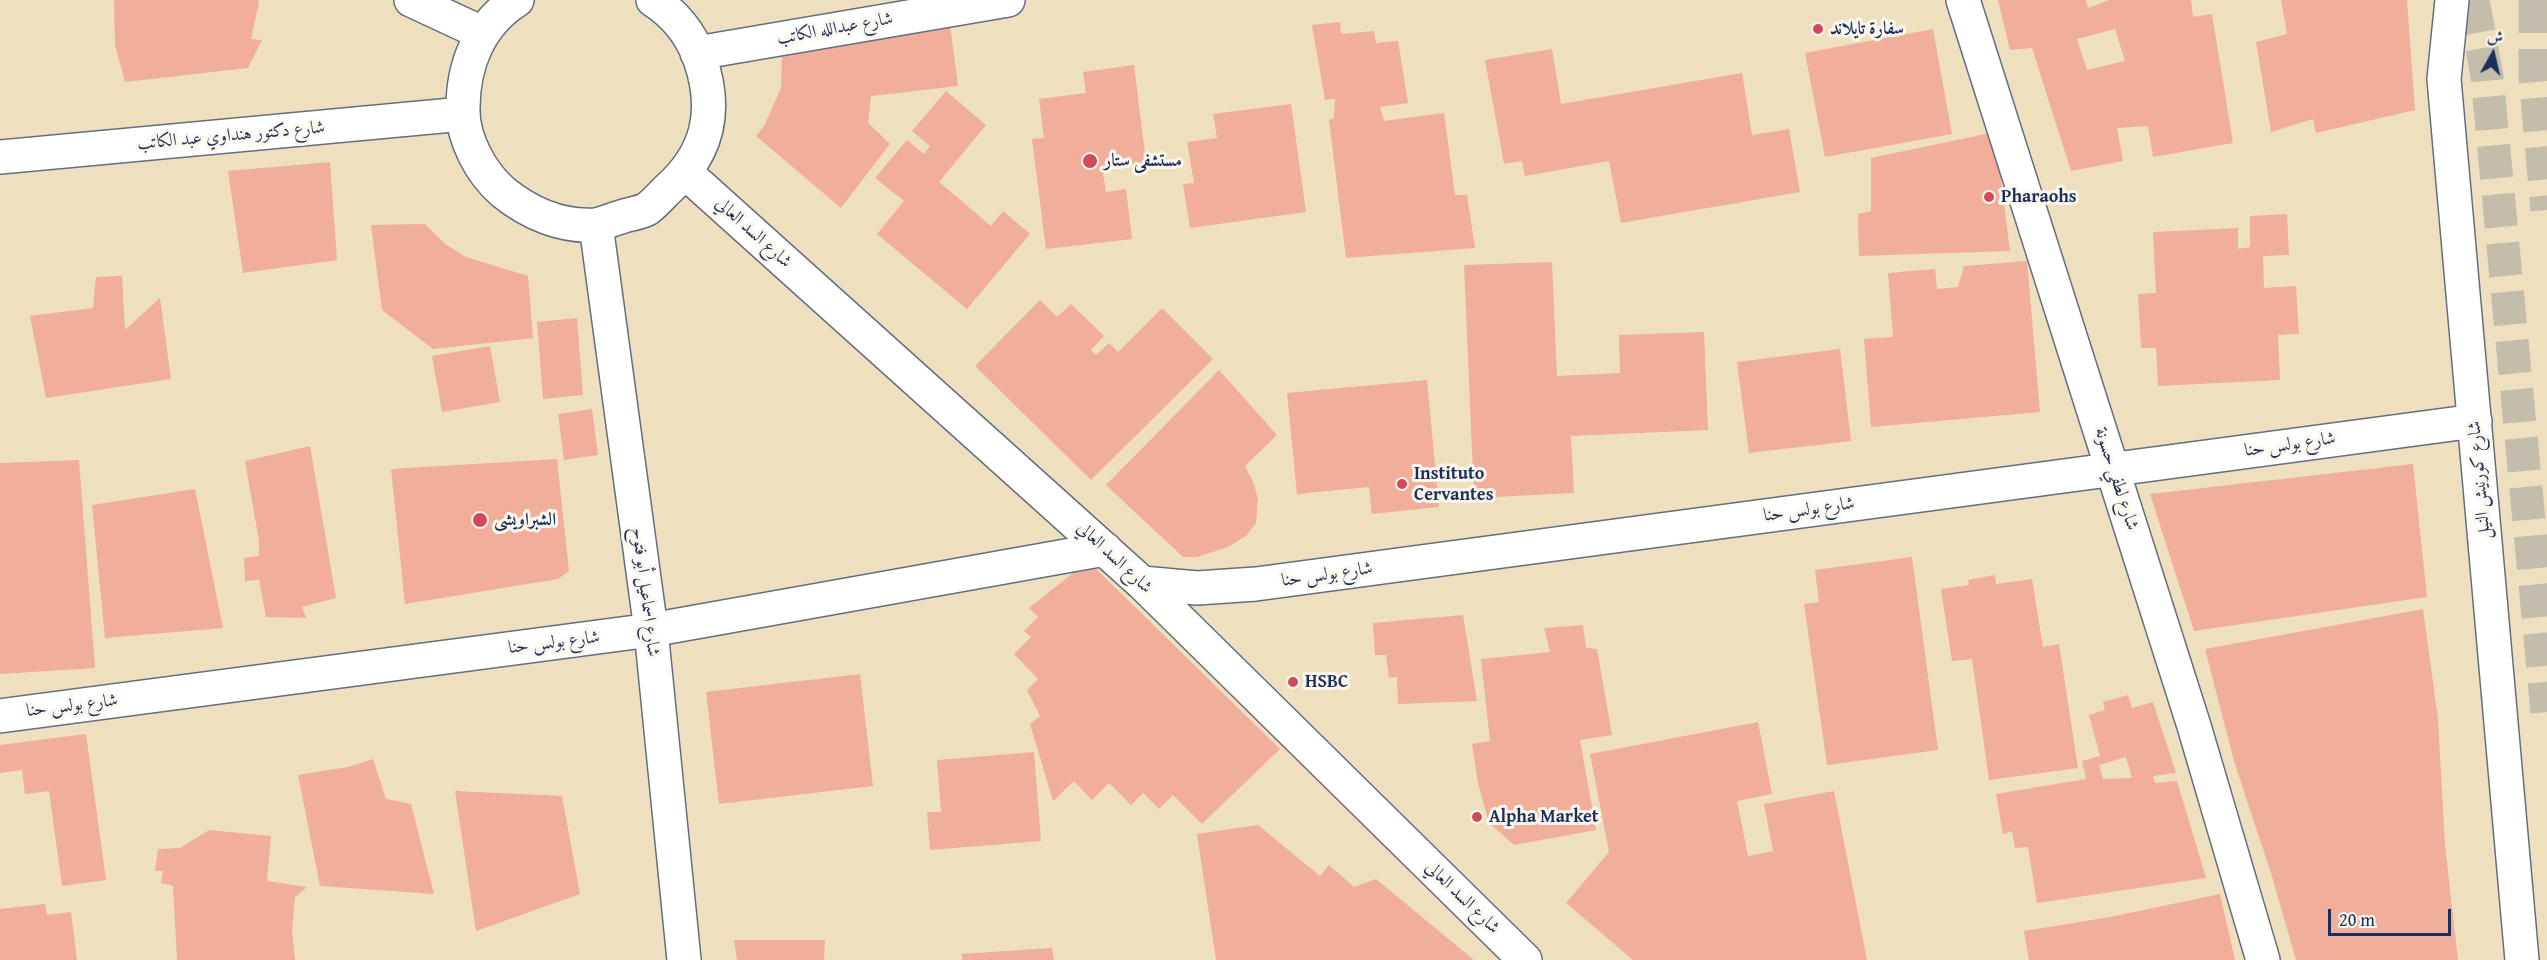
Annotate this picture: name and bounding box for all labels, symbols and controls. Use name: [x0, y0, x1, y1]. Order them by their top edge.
street label: شارع عبدالله الكاتب: [775, 8, 895, 50]
place label: سفارة تايلاند: [1830, 18, 1904, 40]
marker: سفارة تايلاند: [1811, 22, 1825, 36]
text: ش: [2486, 23, 2505, 49]
north arrow: [2463, 24, 2523, 84]
street label: شارع دكتور هنداوي عبد الكاتب: [136, 117, 326, 155]
place label: مستشفى ستار: [1104, 150, 1182, 172]
marker: مستشفى ستار: [1081, 152, 1099, 170]
place label: Pharaohs: [2001, 186, 2077, 208]
marker: Pharaohs: [1982, 190, 1996, 204]
street label: شارع السد العالي: [710, 193, 796, 273]
street label: شارع كورنيش النيل: [2464, 420, 2496, 540]
street label: شارع لطفي حسونة: [2089, 425, 2143, 533]
street label: شارع بولس حنا: [2243, 428, 2337, 462]
place label: Instituto Cervantes: [1414, 463, 1493, 506]
marker: Instituto Cervantes: [1395, 477, 1409, 491]
street label: شارع بولس حنا: [1762, 493, 1856, 527]
place label: الشبراويشى: [494, 509, 556, 531]
marker: الشبراويشى: [471, 511, 489, 529]
street label: شارع السد العالي: [1072, 517, 1156, 599]
street label: شارع اسماعيل أبو فتوح: [626, 526, 664, 658]
street label: شارع بولس حنا: [1280, 558, 1374, 592]
street label: شارع بولس حنا: [507, 627, 601, 659]
place label: HSBC: [1305, 671, 1348, 693]
marker: HSBC: [1286, 675, 1300, 689]
street label: شارع بولس حنا: [25, 690, 119, 722]
place label: Alpha Market: [1489, 806, 1599, 828]
marker: Alpha Market: [1470, 810, 1484, 824]
street label: شارع السد العالي: [1420, 857, 1504, 939]
scale bar: [2331, 897, 2454, 935]
text: 20 m: [2339, 906, 2375, 933]

